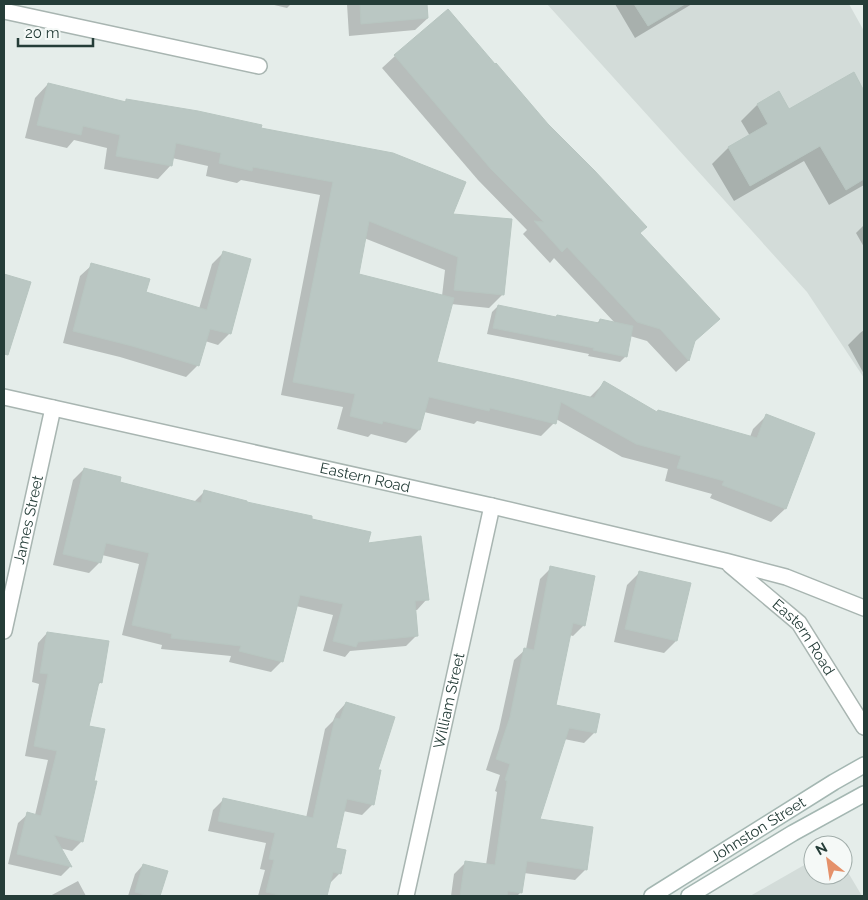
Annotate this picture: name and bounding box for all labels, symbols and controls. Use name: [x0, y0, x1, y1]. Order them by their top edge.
scale bar: [18, 15, 92, 47]
text: 20 m: [25, 24, 60, 42]
street label: Eastern Road: [318, 459, 412, 496]
street label: James Street: [10, 473, 47, 566]
street label: Eastern Road: [769, 595, 838, 679]
street label: William Street: [430, 651, 468, 750]
street label: Johnston Street: [707, 793, 809, 866]
north arrow: [803, 835, 853, 885]
text: N: [813, 839, 830, 858]

